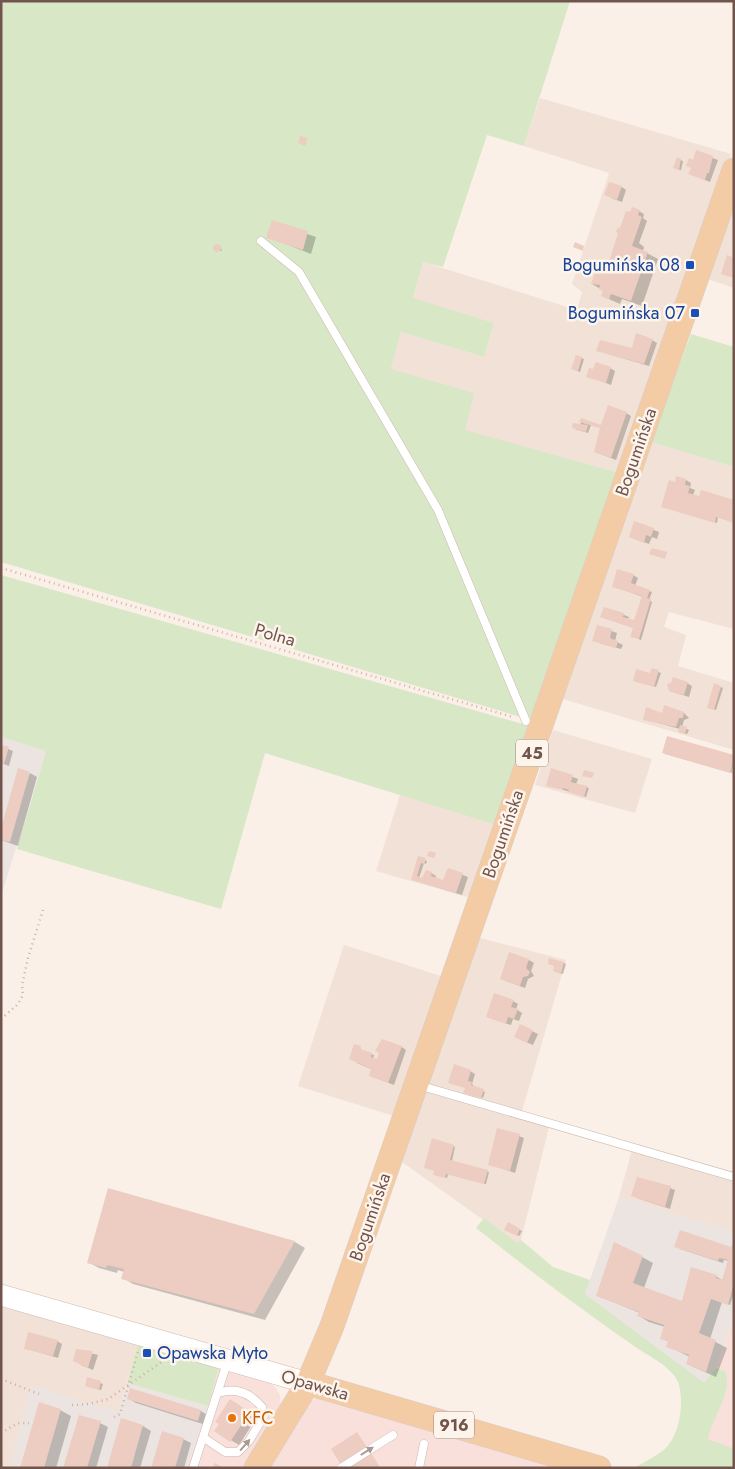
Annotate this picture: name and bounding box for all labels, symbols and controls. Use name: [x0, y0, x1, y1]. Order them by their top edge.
place label: Bogumińska 08: [562, 252, 680, 278]
marker: Bogumińska 08: [684, 259, 696, 271]
place label: Bogumińska 07: [568, 300, 686, 326]
marker: Bogumińska 07: [689, 307, 701, 319]
street label: Bogumińska: [609, 404, 663, 500]
street label: Polna: [252, 617, 298, 653]
road number: 45: [516, 740, 548, 766]
street label: Bogumińska: [476, 786, 530, 882]
street label: Bogumińska: [343, 1169, 397, 1265]
place label: Opawska Myto: [157, 1340, 268, 1366]
marker: Opawska Myto: [141, 1347, 153, 1359]
street label: Opawska: [278, 1363, 352, 1407]
place label: KFC: [242, 1405, 274, 1431]
marker: KFC: [226, 1412, 238, 1424]
road number: 916: [434, 1412, 474, 1438]
one-way arrow: [239, 1440, 251, 1452]
one-way arrow: [360, 1447, 373, 1456]

